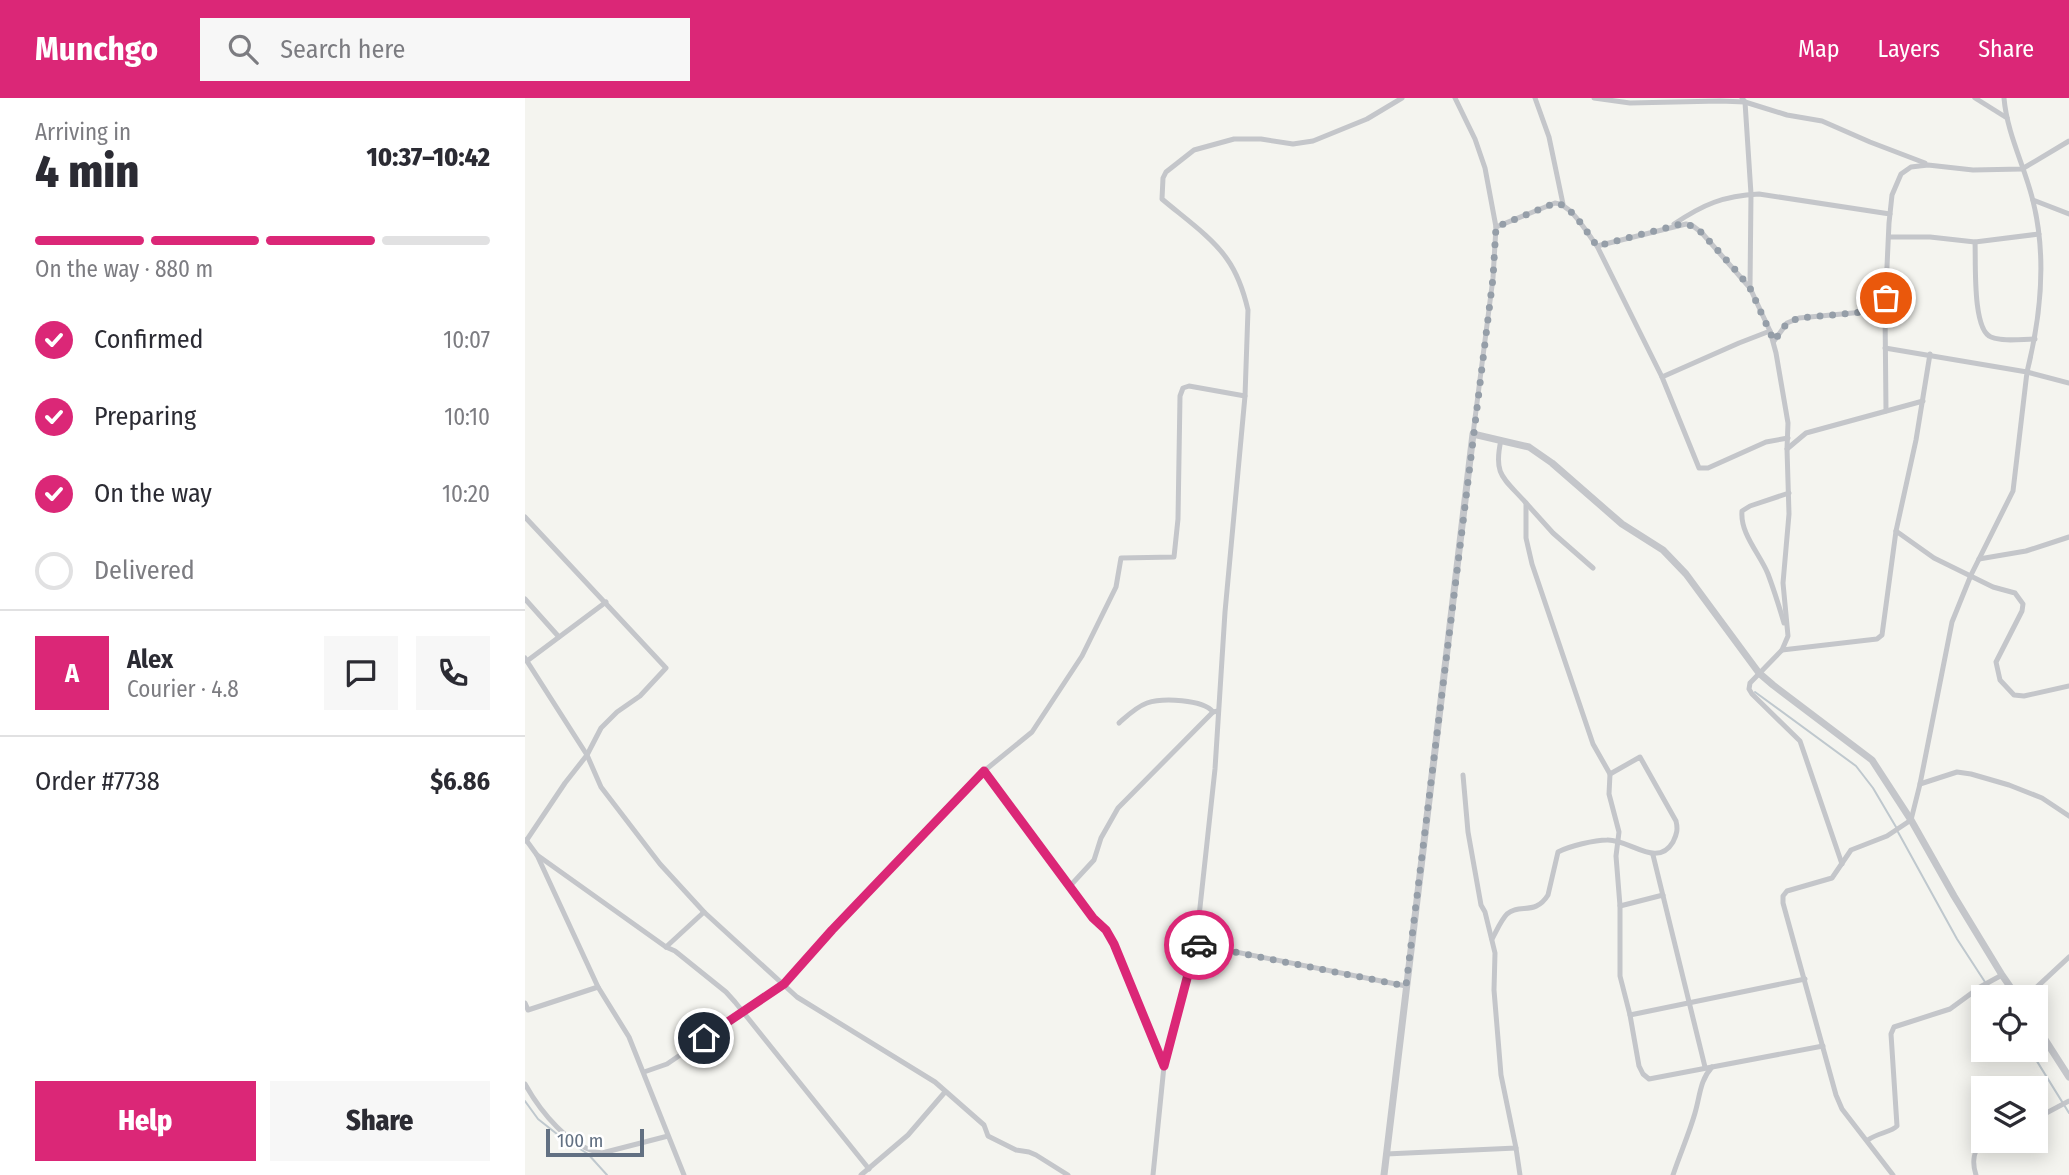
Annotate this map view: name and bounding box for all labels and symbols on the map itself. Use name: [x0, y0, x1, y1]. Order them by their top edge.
pin: [1856, 268, 1916, 328]
courier: [1164, 910, 1234, 980]
pin: [674, 1008, 734, 1068]
scale bar: [546, 1126, 644, 1158]

